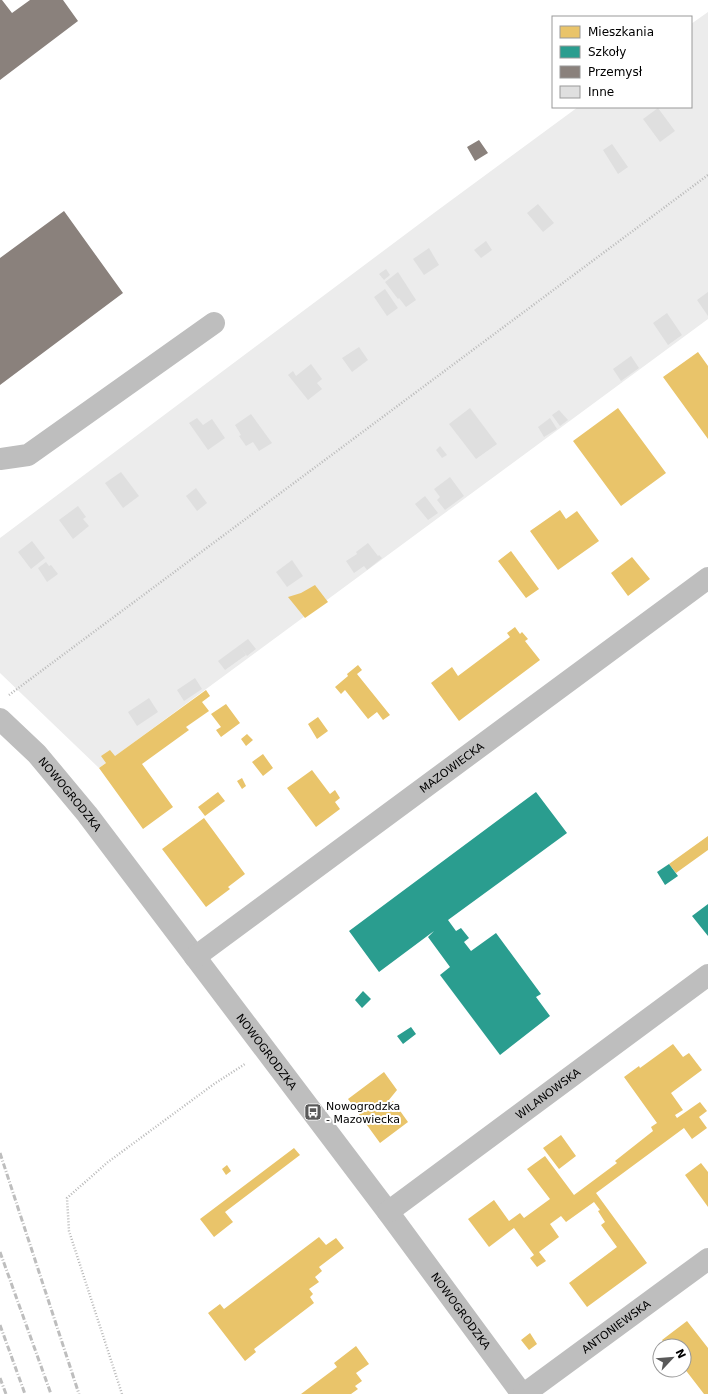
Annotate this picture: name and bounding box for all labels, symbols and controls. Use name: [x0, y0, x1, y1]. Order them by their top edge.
legend: [552, 16, 692, 108]
text: Mieszkania: [588, 25, 654, 39]
text: Szkoły: [588, 45, 626, 59]
text: Przemysł: [588, 65, 643, 79]
text: Inne: [588, 85, 614, 99]
street label: MAZOWIECKA: [417, 739, 487, 795]
street label: NOWOGRODZKA: [36, 755, 104, 834]
street label: NOWOGRODZKA: [234, 1011, 300, 1093]
street label: WILANOWSKA: [513, 1065, 583, 1122]
place label: Nowogrodzka - Mazowiecka: [326, 1100, 400, 1126]
bus stop icon: Nowogrodzka - Mazowiecka: [303, 1102, 323, 1122]
street label: NOWOGRODZKA: [428, 1270, 494, 1352]
street label: ANTONIEWSKA: [579, 1297, 653, 1356]
north arrow: [652, 1338, 692, 1378]
text: N: [673, 1347, 688, 1361]

